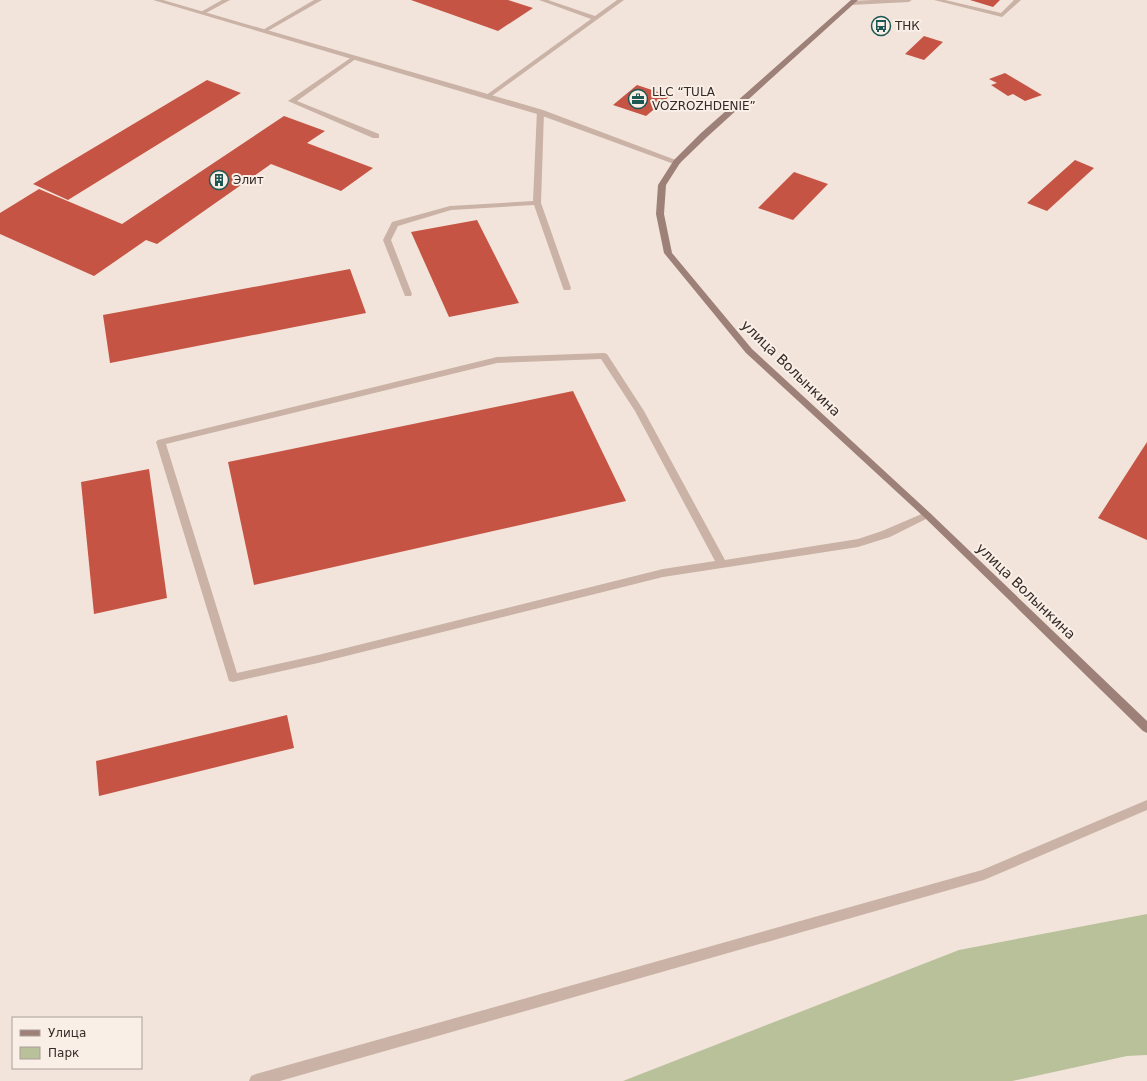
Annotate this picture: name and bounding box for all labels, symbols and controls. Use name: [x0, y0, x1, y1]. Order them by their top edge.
bus stop icon: ТНК: [870, 15, 892, 37]
place label: ТНК: [894, 19, 920, 33]
place label: LLC “TULA VOZROZHDENIE”: [652, 85, 756, 113]
office icon: LLC “TULA VOZROZHDENIE”: [627, 88, 649, 110]
building icon: Элит: [208, 169, 230, 191]
place label: Элит: [233, 173, 264, 187]
street label: улица Волынкина: [738, 317, 844, 419]
street label: улица Волынкина: [973, 540, 1079, 642]
legend: [12, 1017, 142, 1069]
text: Улица: [48, 1026, 86, 1040]
text: Парк: [48, 1046, 79, 1060]

